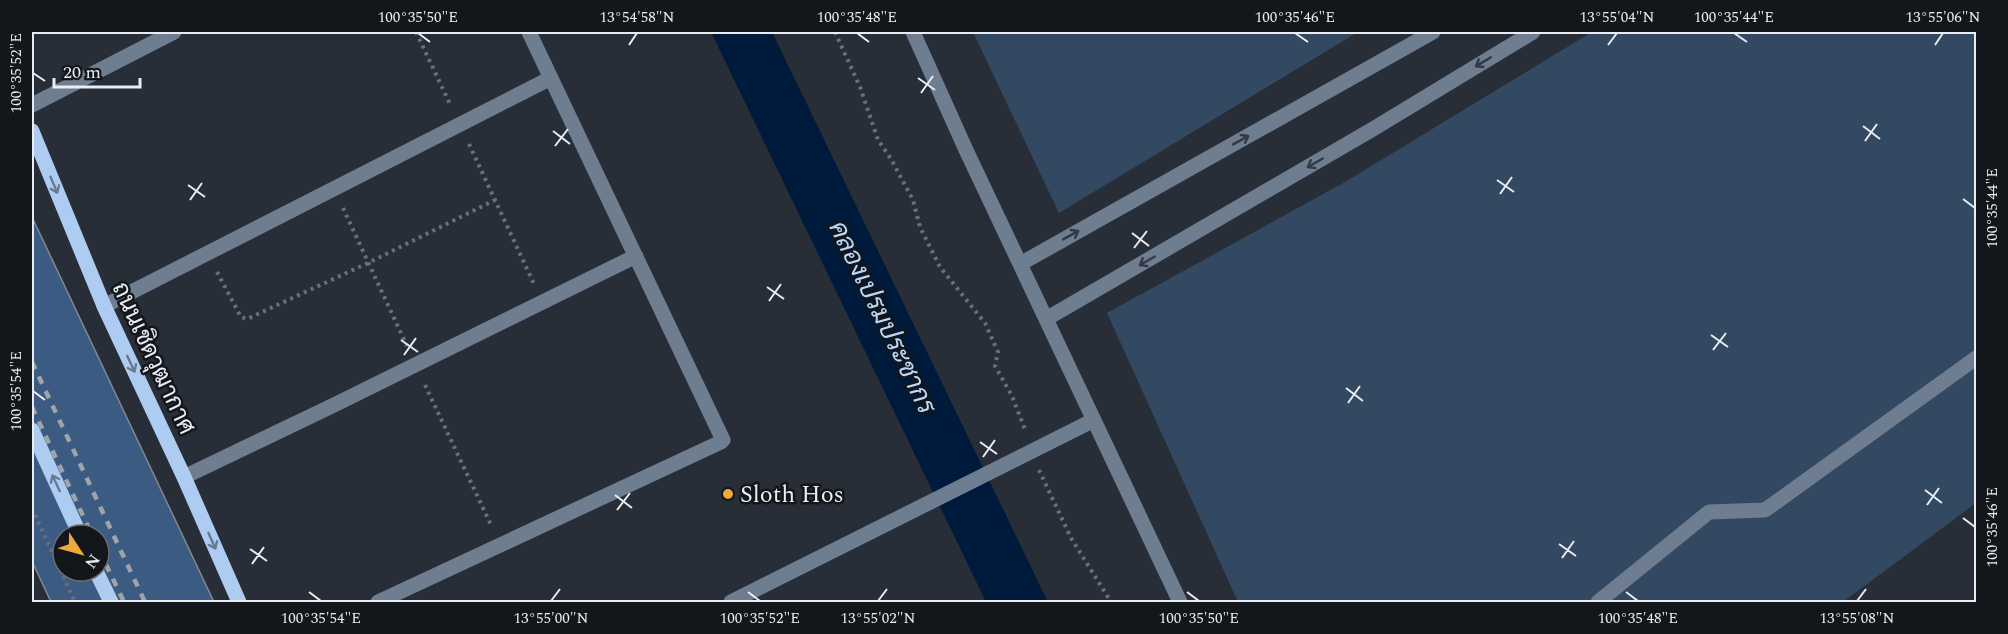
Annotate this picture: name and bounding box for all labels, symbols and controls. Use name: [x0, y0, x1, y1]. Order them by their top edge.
text: 100°35'50"E: [378, 6, 458, 29]
text: 13°54'58"N: [600, 6, 675, 29]
text: 100°35'48"E: [817, 6, 897, 29]
text: 100°35'46"E: [1255, 6, 1335, 29]
text: 13°55'04"N: [1580, 6, 1655, 29]
text: 100°35'44"E: [1694, 6, 1774, 29]
text: 13°55'06"N: [1906, 6, 1981, 29]
text: 100°35'52"E: [5, 33, 28, 113]
scale bar: [54, 51, 140, 89]
one-way arrow: [1475, 56, 1492, 68]
text: 20 m: [63, 59, 101, 86]
one-way arrow: [1232, 133, 1249, 145]
one-way arrow: [1307, 157, 1324, 169]
text: 100°35'44"E: [1981, 168, 2004, 248]
one-way arrow: [49, 175, 60, 194]
water label: คลองเปรมประชากร: [818, 214, 947, 422]
one-way arrow: [1062, 229, 1079, 241]
one-way arrow: [1139, 255, 1156, 267]
street label: ถนนเชิดวุฒากาศ: [102, 276, 204, 441]
text: 100°35'54"E: [5, 351, 28, 431]
one-way arrow: [127, 355, 138, 373]
one-way arrow: [49, 474, 61, 492]
place label: Sloth Hos: [740, 477, 844, 513]
marker: Sloth Hos: [721, 487, 735, 501]
text: 100°35'46"E: [1981, 487, 2004, 567]
north arrow: [51, 523, 111, 583]
one-way arrow: [207, 532, 218, 550]
text: N: [79, 549, 106, 574]
text: 100°35'54"E: [281, 607, 361, 630]
text: 13°55'00"N: [514, 607, 589, 630]
text: 100°35'52"E: [720, 607, 800, 630]
text: 13°55'02"N: [841, 607, 916, 630]
text: 100°35'50"E: [1159, 607, 1239, 630]
text: 100°35'48"E: [1598, 607, 1678, 630]
text: 13°55'08"N: [1820, 607, 1895, 630]

